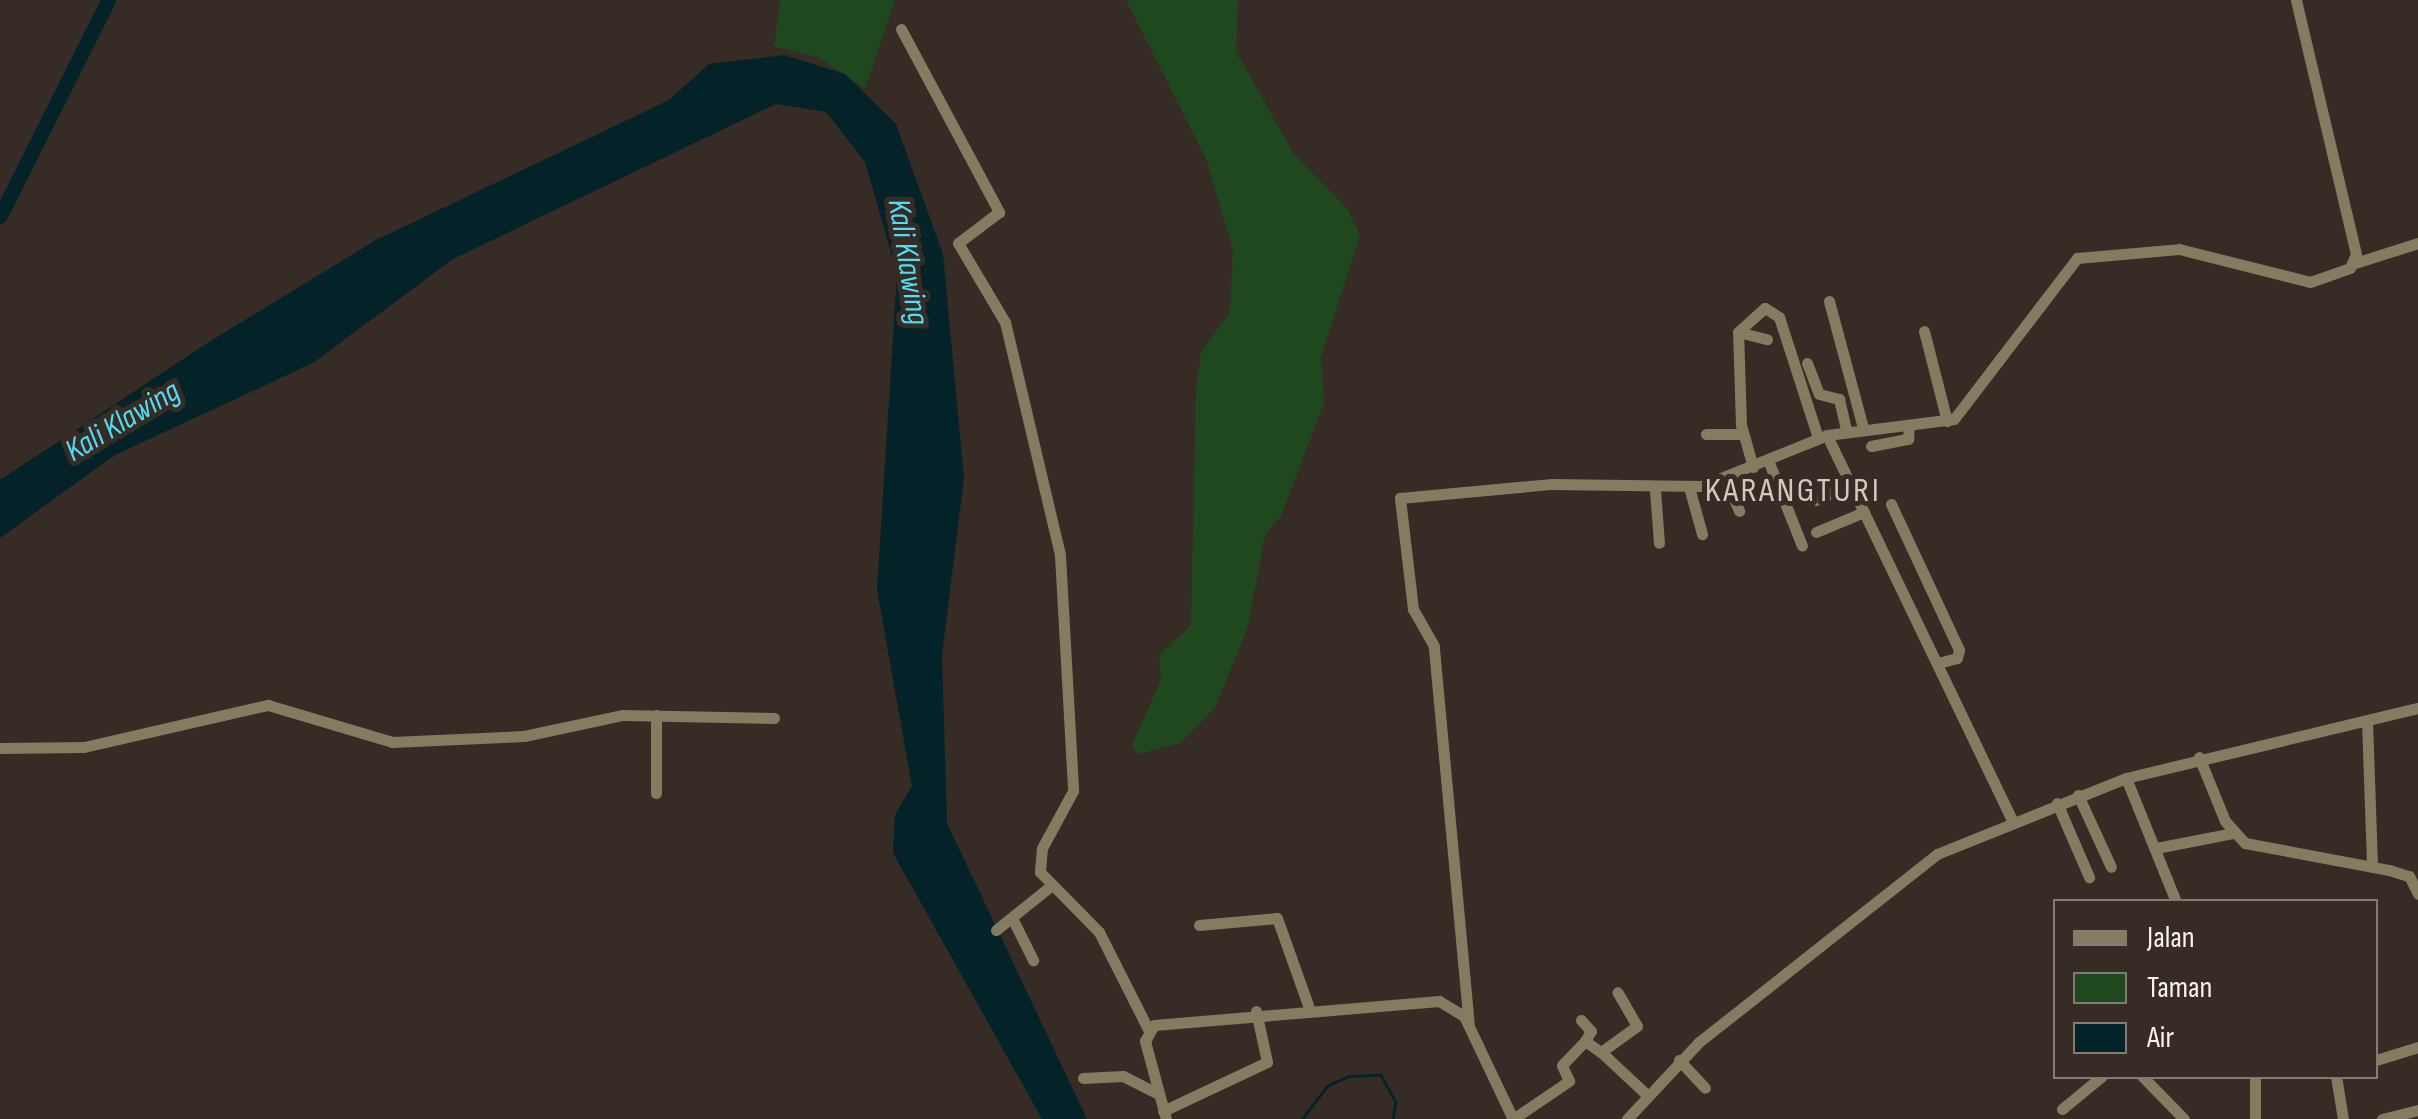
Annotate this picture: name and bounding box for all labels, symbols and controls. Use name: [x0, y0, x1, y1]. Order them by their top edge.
water label: Kali Klawing: [878, 196, 936, 328]
water label: Kali Klawing: [59, 373, 187, 471]
district label: KARANGTURI: [1705, 470, 1881, 512]
legend: [2053, 899, 2378, 1079]
text: Jalan: [2147, 920, 2195, 956]
text: Taman: [2147, 970, 2212, 1006]
text: Air: [2147, 1020, 2174, 1056]

